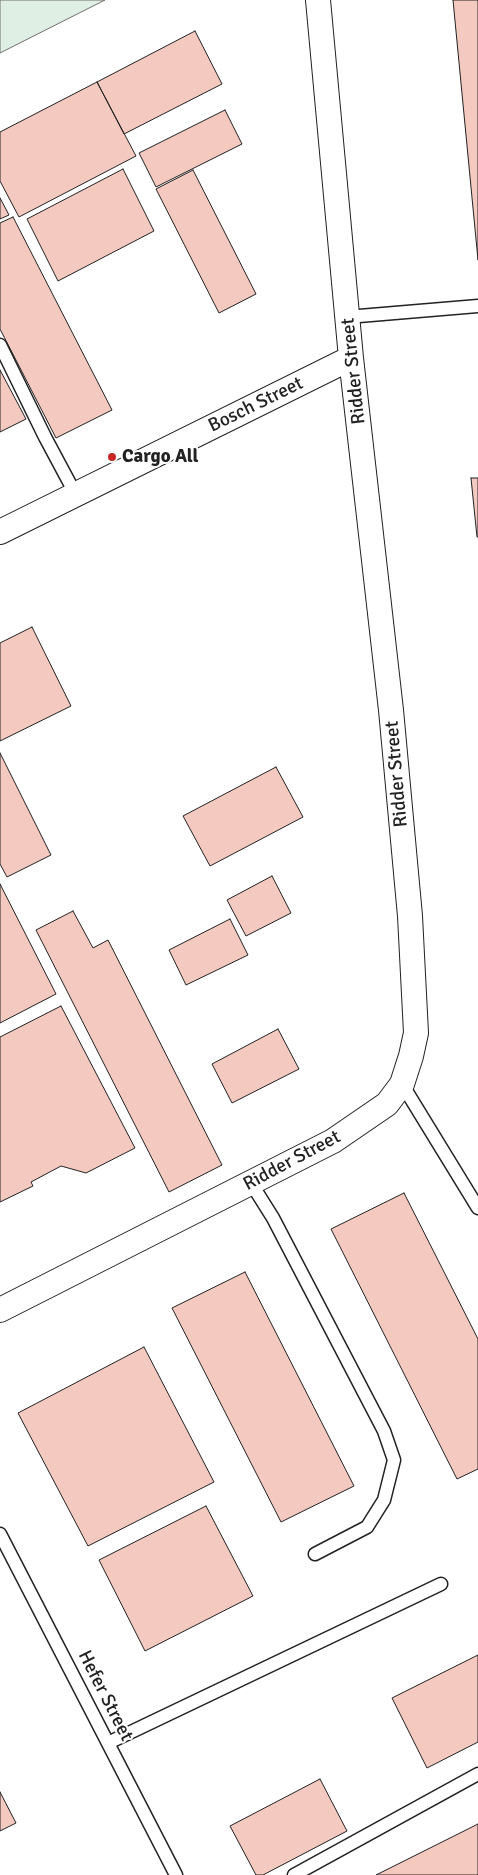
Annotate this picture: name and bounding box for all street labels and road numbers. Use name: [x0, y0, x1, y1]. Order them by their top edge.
street label: Ridder Street: [337, 317, 371, 425]
street label: Bosch Street: [205, 372, 307, 438]
street label: Ridder Street: [381, 720, 413, 828]
street label: Ridder Street: [239, 1126, 345, 1196]
street label: Hefer Street: [72, 1647, 138, 1745]

